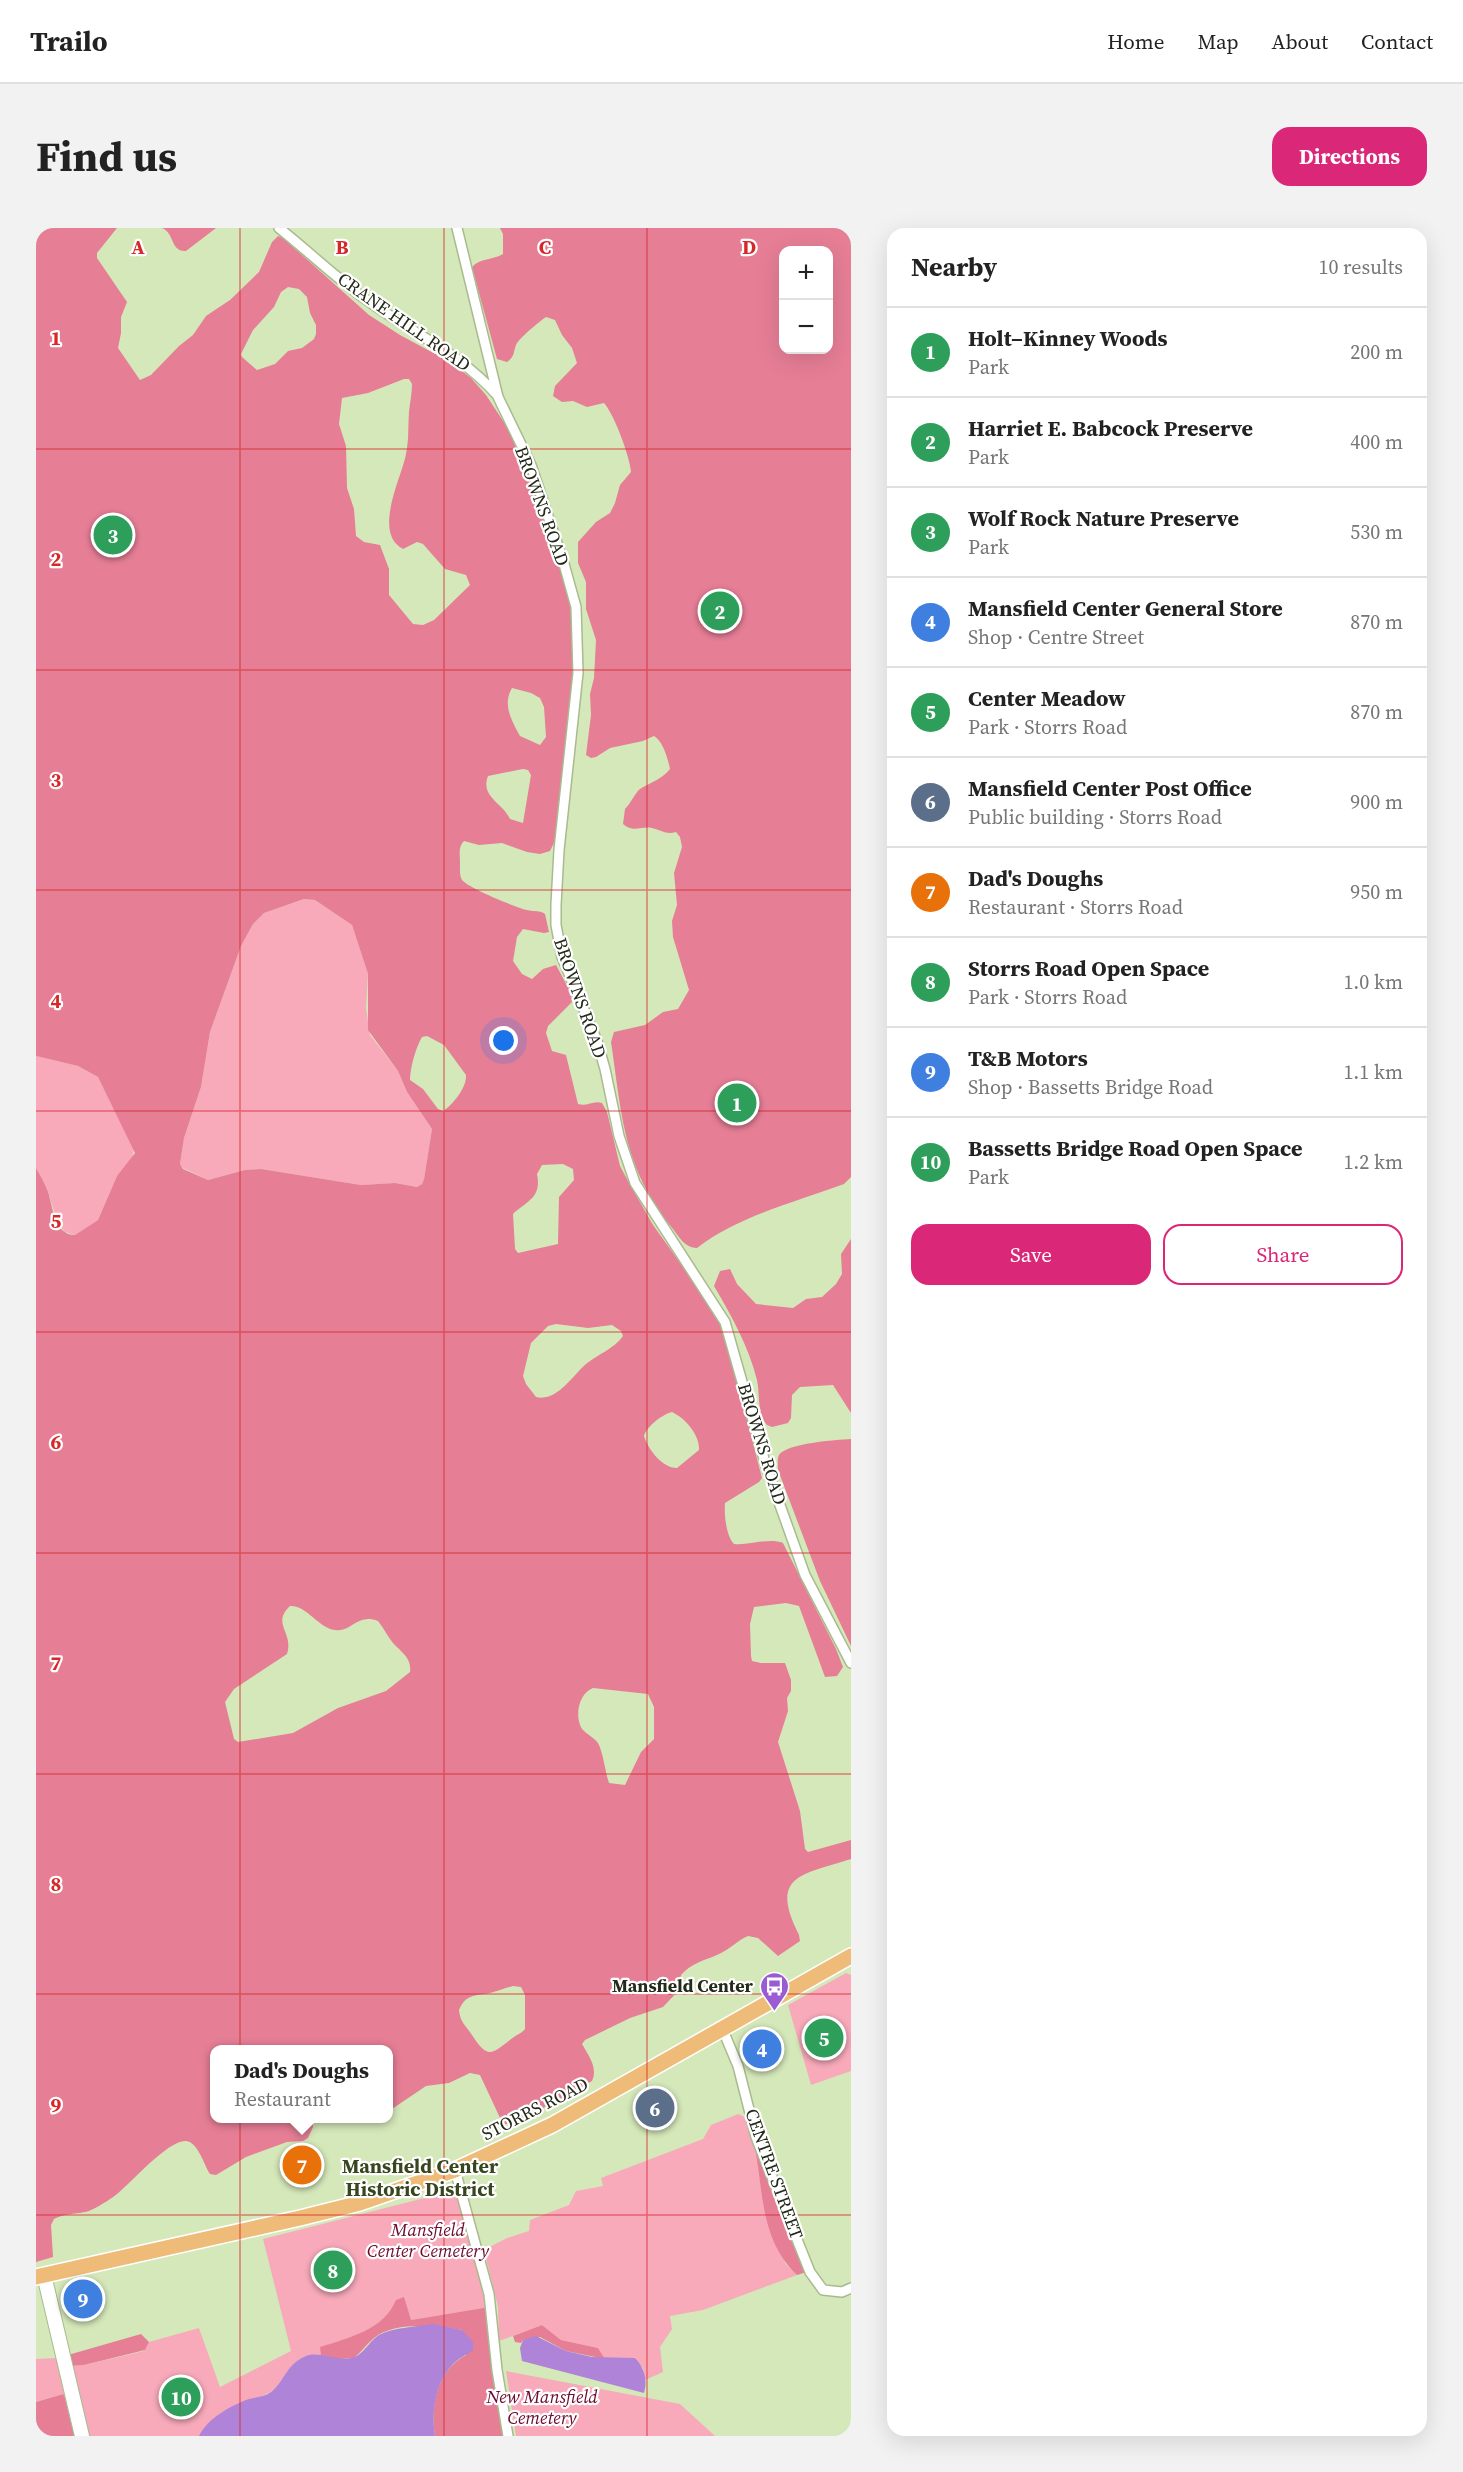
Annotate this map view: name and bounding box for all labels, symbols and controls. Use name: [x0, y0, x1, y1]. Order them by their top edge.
text: Trailo: [30, 22, 108, 60]
text: Home: [1107, 27, 1165, 56]
text: Map: [1198, 27, 1239, 56]
text: About: [1272, 27, 1328, 56]
text: Contact: [1361, 27, 1433, 56]
text: Find us: [36, 127, 177, 185]
button: Directions: [1272, 127, 1427, 186]
text: A: [131, 233, 145, 261]
text: B: [335, 233, 349, 261]
text: C: [539, 233, 551, 261]
text: D: [742, 233, 756, 261]
map controls: [779, 246, 833, 354]
button: +: [779, 246, 833, 300]
text: Nearby: [911, 249, 997, 285]
text: 10 results: [1318, 253, 1403, 281]
street label: CRANE HILL ROAD: [333, 266, 476, 377]
button: −: [779, 300, 833, 354]
text: Holt–Kinney Woods: [968, 323, 1168, 353]
text: 1: [51, 324, 61, 352]
text: 1: [925, 338, 936, 366]
text: 200 m: [1350, 338, 1403, 366]
text: Park: [968, 353, 1009, 381]
text: Harriet E. Babcock Preserve: [968, 413, 1253, 443]
text: 2: [925, 428, 936, 456]
text: 400 m: [1350, 428, 1403, 456]
street label: BROWNS ROAD: [509, 442, 576, 569]
text: Park: [968, 443, 1009, 471]
text: Wolf Rock Nature Preserve: [968, 503, 1239, 533]
pin: 3: [94, 512, 133, 558]
text: 3: [925, 518, 936, 546]
text: 530 m: [1350, 518, 1403, 546]
text: Park: [968, 533, 1009, 561]
text: 2: [51, 545, 62, 573]
pin: 2: [700, 588, 740, 634]
text: Mansfield Center General Store: [968, 593, 1283, 623]
text: 4: [925, 608, 936, 636]
text: 870 m: [1350, 608, 1403, 636]
text: Shop · Centre Street: [968, 623, 1144, 651]
text: Center Meadow: [968, 683, 1126, 713]
text: 5: [925, 698, 936, 726]
text: 870 m: [1350, 698, 1403, 726]
text: Park · Storrs Road: [968, 713, 1127, 741]
text: 3: [51, 766, 62, 794]
text: Mansfield Center Post Office: [968, 773, 1252, 803]
text: 6: [925, 788, 936, 816]
text: 900 m: [1350, 788, 1403, 816]
text: Public building · Storrs Road: [968, 803, 1222, 831]
text: Dad's Doughs: [968, 863, 1103, 893]
text: 7: [925, 878, 936, 906]
text: 950 m: [1350, 878, 1403, 906]
text: Restaurant · Storrs Road: [968, 893, 1183, 921]
street label: BROWNS ROAD: [548, 934, 613, 1061]
text: Storrs Road Open Space: [968, 953, 1209, 983]
text: 8: [925, 968, 936, 996]
text: 1.0 km: [1343, 968, 1403, 996]
text: Park · Storrs Road: [968, 983, 1127, 1011]
text: 4: [51, 987, 62, 1015]
your location: [489, 1026, 518, 1055]
text: T&B Motors: [968, 1043, 1088, 1073]
text: 9: [925, 1058, 936, 1086]
text: 1.1 km: [1343, 1058, 1403, 1086]
text: Shop · Bassetts Bridge Road: [968, 1073, 1213, 1101]
pin: 1: [718, 1080, 756, 1126]
text: Bassetts Bridge Road Open Space: [968, 1133, 1303, 1163]
text: 10: [920, 1148, 941, 1176]
text: 1.2 km: [1343, 1148, 1403, 1176]
text: Park: [968, 1163, 1009, 1191]
text: 5: [51, 1207, 62, 1235]
button: Save: [911, 1224, 1151, 1285]
button: Share: [1163, 1224, 1403, 1285]
street label: BROWNS ROAD: [732, 1380, 793, 1508]
text: 6: [51, 1428, 62, 1456]
text: 7: [51, 1649, 62, 1677]
text: 8: [51, 1870, 61, 1898]
bus stop icon: Mansfield Center: [758, 1970, 790, 2012]
place label: Mansfield Center: [612, 1973, 754, 1998]
pin: 5: [804, 2016, 844, 2060]
pin: 4: [742, 2026, 782, 2072]
popup: [210, 2045, 393, 2123]
text: Dad's Doughs: [234, 2055, 369, 2085]
street label: STORRS ROAD: [477, 2071, 592, 2146]
text: Restaurant: [234, 2085, 331, 2113]
pin: 6: [636, 2086, 674, 2130]
text: 9: [51, 2091, 62, 2119]
street label: CENTRE STREET: [739, 2105, 810, 2243]
pin: 7: [282, 2142, 322, 2188]
district label: Mansfield Center Historic District: [342, 2152, 499, 2203]
park label: Mansfield Center Cemetery: [367, 2217, 489, 2263]
pin: 8: [314, 2248, 352, 2292]
pin: 9: [64, 2276, 102, 2322]
pin: 10: [162, 2374, 200, 2420]
park label: New Mansfield Cemetery: [485, 2384, 598, 2430]

